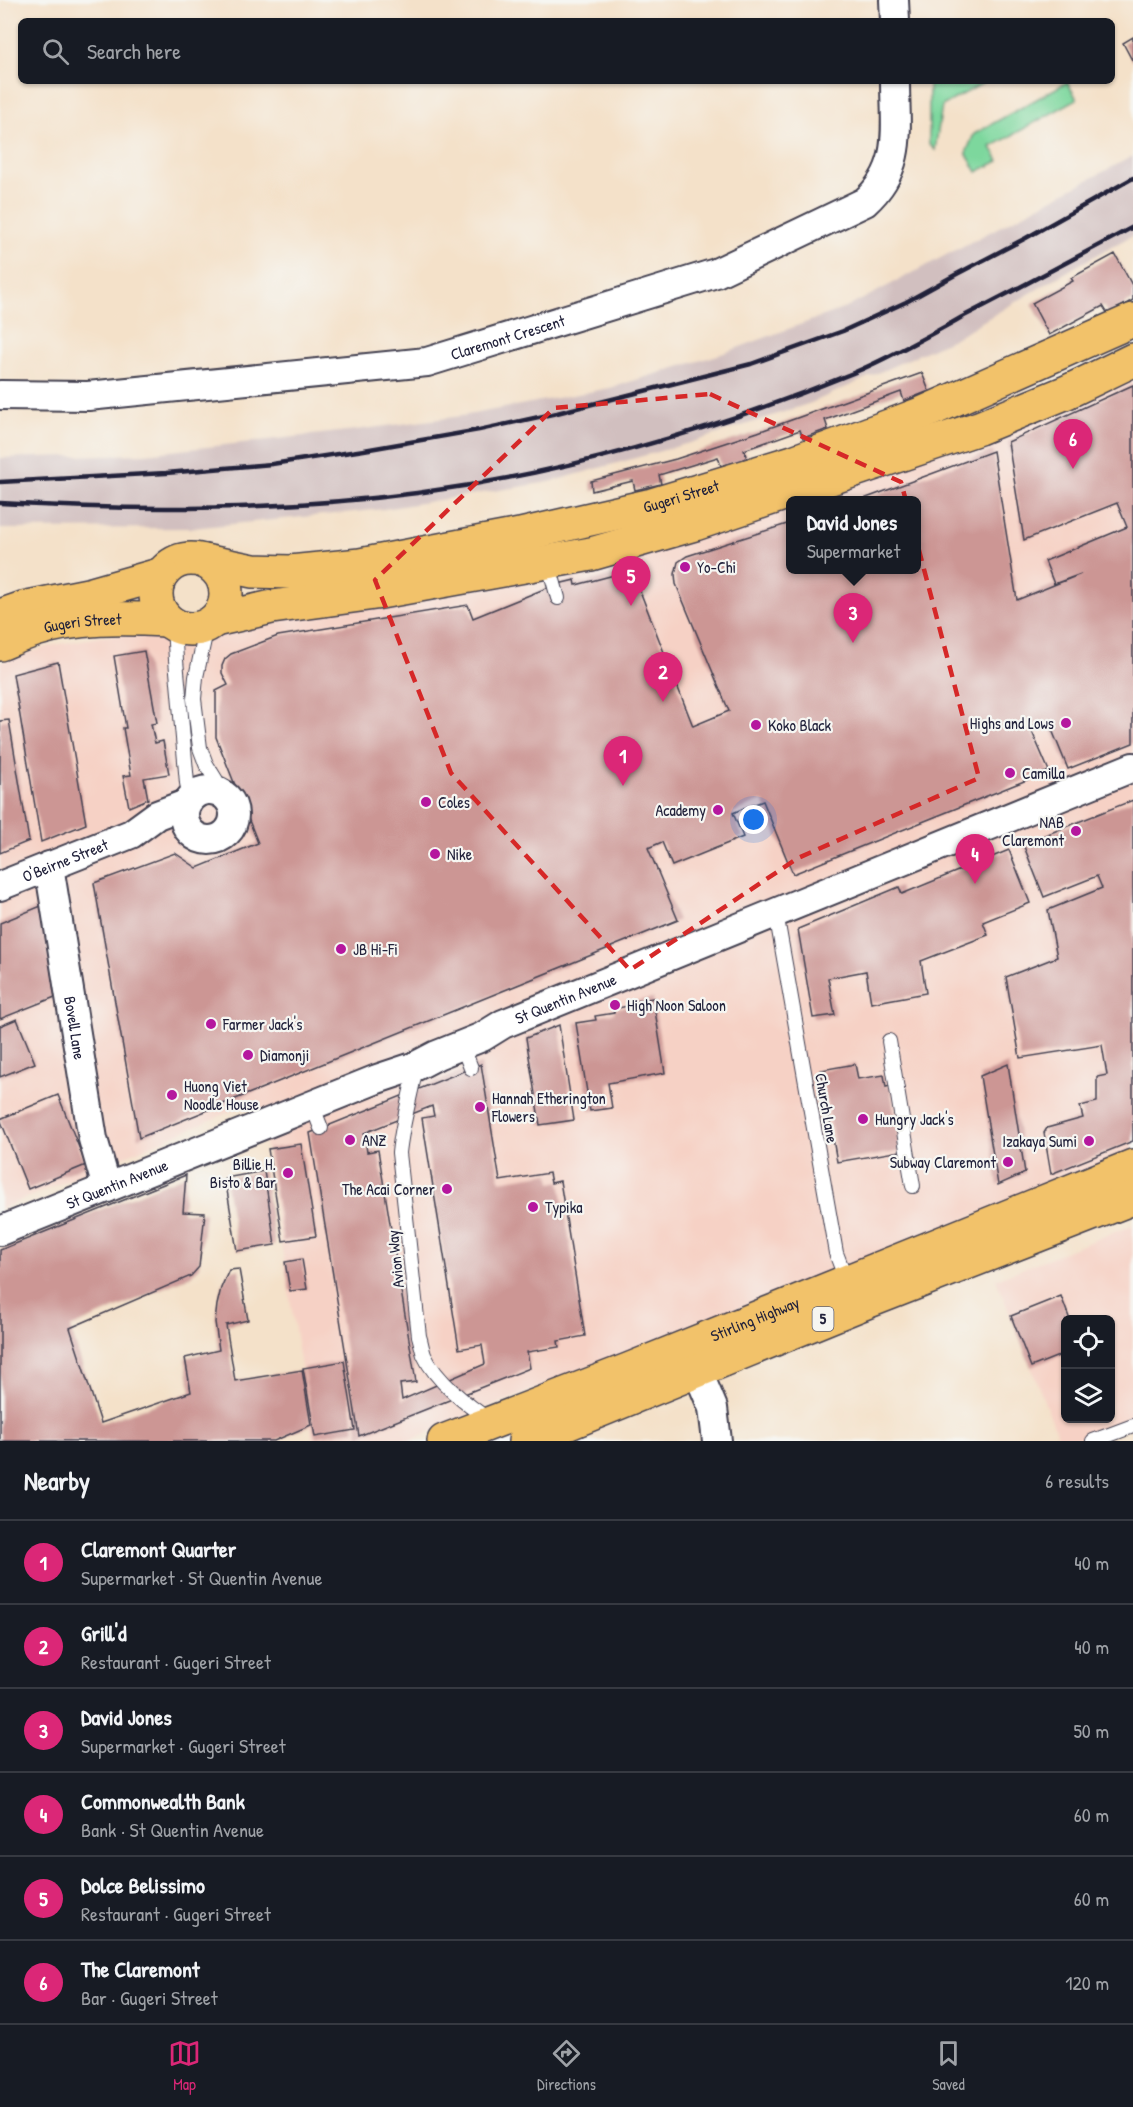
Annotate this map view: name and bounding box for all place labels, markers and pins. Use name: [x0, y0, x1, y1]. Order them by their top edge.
pin: 6: [1054, 420, 1092, 469]
pin: 5: [612, 556, 650, 606]
place label: Yo-Chi: [697, 556, 736, 578]
marker: Yo-Chi: [678, 560, 692, 574]
pin: 3: [834, 594, 872, 643]
pin: 2: [644, 652, 682, 702]
place label: Highs and Lows: [970, 712, 1054, 734]
place label: Koko Black: [768, 714, 831, 736]
marker: Highs and Lows: [1059, 716, 1073, 730]
marker: Koko Black: [749, 718, 763, 732]
pin: 1: [604, 736, 642, 786]
place label: Camilla: [1022, 762, 1065, 784]
marker: Camilla: [1003, 766, 1017, 780]
place label: Coles: [438, 791, 470, 813]
marker: Coles: [419, 795, 433, 809]
place label: Academy: [655, 799, 706, 821]
marker: Academy: [711, 803, 725, 817]
place label: NAB Claremont: [1002, 811, 1064, 851]
marker: NAB Claremont: [1069, 824, 1083, 838]
pin: 4: [956, 834, 994, 884]
place label: Nike: [447, 843, 473, 865]
marker: Nike: [428, 847, 442, 861]
place label: JB Hi-Fi: [353, 938, 398, 960]
marker: JB Hi-Fi: [334, 942, 348, 956]
place label: High Noon Saloon: [627, 994, 726, 1016]
marker: High Noon Saloon: [608, 998, 622, 1012]
place label: Farmer Jack's: [222, 1013, 302, 1035]
marker: Farmer Jack's: [204, 1017, 218, 1031]
place label: Diamonji: [260, 1044, 309, 1066]
marker: Diamonji: [241, 1048, 255, 1062]
place label: Huong Viet Noodle House: [184, 1075, 259, 1115]
place label: Hannah Etherington Flowers: [491, 1087, 606, 1127]
marker: Huong Viet Noodle House: [165, 1088, 179, 1102]
marker: Hannah Etherington Flowers: [473, 1100, 487, 1114]
place label: Hungry Jack's: [875, 1108, 954, 1130]
marker: Hungry Jack's: [856, 1112, 870, 1126]
place label: ANZ: [362, 1129, 386, 1151]
place label: Izakaya Sumi: [1002, 1130, 1077, 1152]
marker: ANZ: [343, 1133, 357, 1147]
marker: Izakaya Sumi: [1082, 1134, 1096, 1148]
place label: Subway Claremont: [890, 1151, 996, 1173]
place label: Billie H. Bisto & Bar: [210, 1153, 276, 1193]
marker: Subway Claremont: [1001, 1155, 1015, 1169]
marker: Billie H. Bisto & Bar: [281, 1166, 295, 1180]
place label: The Acai Corner: [342, 1178, 435, 1200]
marker: The Acai Corner: [440, 1182, 454, 1196]
place label: Typika: [545, 1196, 583, 1218]
marker: Typika: [526, 1200, 540, 1214]

